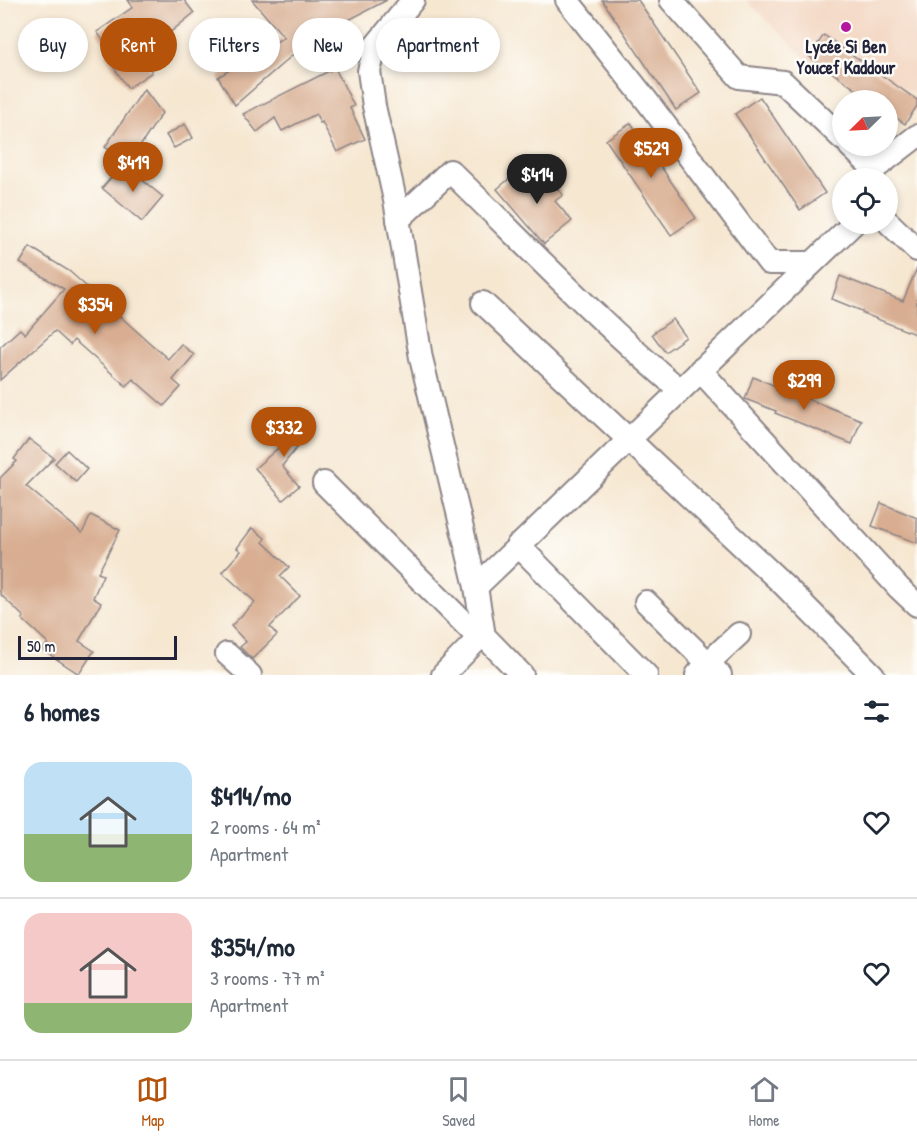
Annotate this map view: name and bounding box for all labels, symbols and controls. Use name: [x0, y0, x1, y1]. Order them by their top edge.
chip: Buy: [18, 18, 88, 72]
chip: Rent: [100, 18, 177, 72]
chip: Filters: [189, 18, 280, 72]
chip: New: [292, 18, 364, 72]
chip: Apartment: [376, 18, 500, 72]
marker: Lycée Si Ben Youcef Kaddour: [839, 20, 853, 34]
place label: Lycée Si Ben Youcef Kaddour: [796, 34, 896, 80]
north arrow: [832, 90, 898, 156]
map controls: [832, 90, 898, 234]
pin: $529: [615, 128, 687, 179]
text: $529: [633, 134, 669, 161]
pin: $419: [97, 142, 169, 193]
text: $419: [117, 148, 149, 175]
pin: $414: [501, 154, 573, 205]
text: $414: [521, 160, 553, 187]
button: locate: [832, 168, 898, 234]
pin: $354: [59, 284, 131, 335]
text: $354: [77, 290, 113, 317]
pin: $299: [768, 360, 840, 411]
text: $299: [787, 366, 821, 393]
pin: $332: [248, 407, 320, 458]
text: $332: [265, 413, 303, 440]
scale bar: [18, 633, 177, 660]
text: 50 m: [27, 635, 56, 657]
text: 6 homes: [24, 694, 100, 729]
icon: filters: [860, 695, 893, 728]
text: $414/mo: [210, 778, 291, 813]
icon: home: [72, 786, 144, 858]
icon: heart: [860, 806, 893, 839]
text: 2 rooms · 64 m²: [210, 813, 321, 840]
text: Apartment: [210, 840, 288, 867]
text: $354/mo: [210, 929, 295, 964]
icon: home: [72, 937, 144, 1009]
icon: heart: [860, 957, 893, 990]
text: 3 rooms · 77 m²: [210, 964, 324, 991]
text: Apartment: [210, 991, 288, 1018]
tab: Map: [136, 1073, 169, 1131]
tab: Saved: [442, 1073, 475, 1131]
tab: Home: [748, 1073, 781, 1131]

